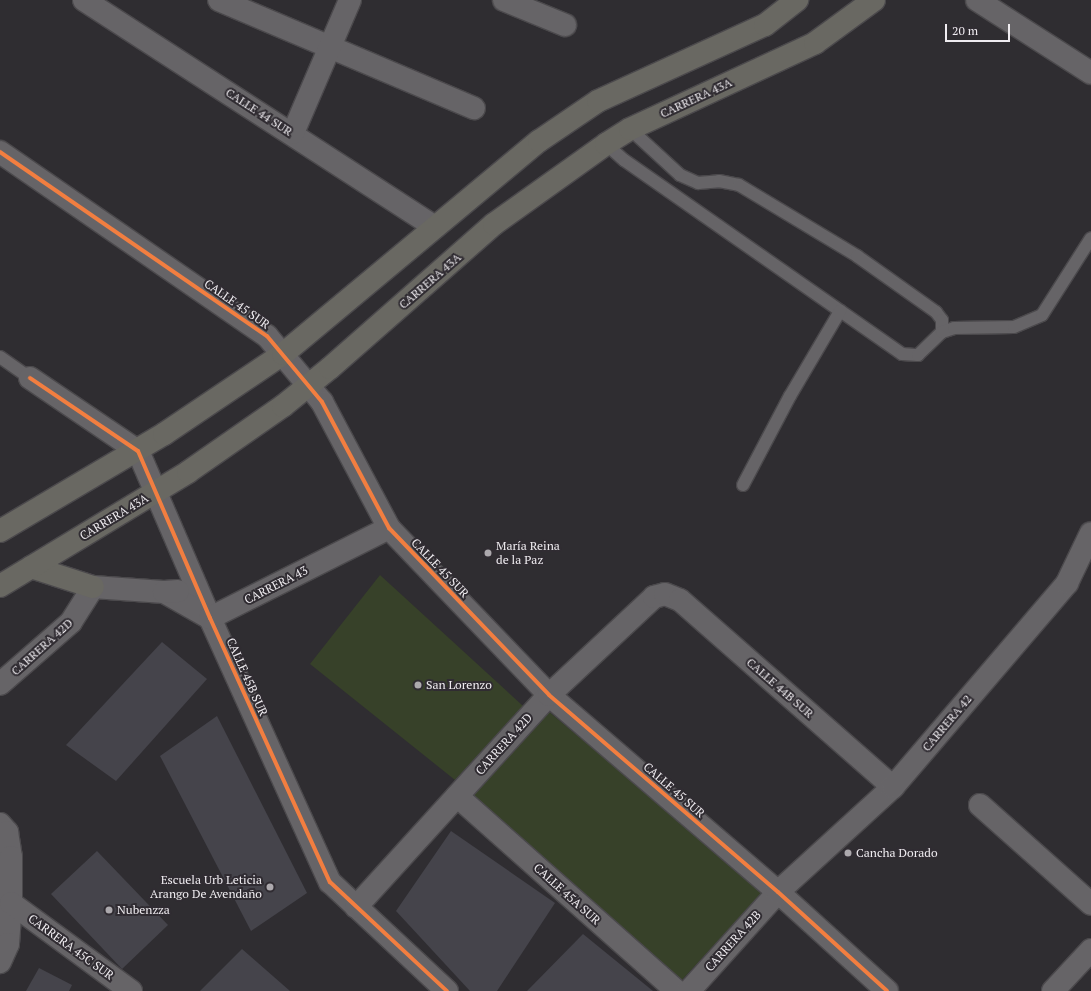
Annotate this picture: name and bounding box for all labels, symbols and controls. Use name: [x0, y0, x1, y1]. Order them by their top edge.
scale bar: [947, 16, 1012, 42]
text: 20 m: [952, 23, 978, 38]
street label: CARRERA 43A: [658, 75, 734, 121]
street label: CALLE 44 SUR: [223, 85, 295, 139]
street label: CARRERA 43A: [396, 250, 464, 312]
street label: CALLE 45 SUR: [202, 276, 272, 332]
street label: CARRERA 43A: [77, 491, 151, 543]
street label: CALLE 45 SUR: [408, 535, 472, 601]
place label: María Reina de la Paz: [496, 539, 560, 567]
marker: María Reina de la Paz: [483, 548, 493, 558]
street label: CARRERA 43: [242, 563, 310, 607]
street label: CARRERA 42D: [8, 616, 76, 678]
street label: CALLE 45B SUR: [223, 636, 271, 718]
street label: CALLE 44B SUR: [744, 655, 816, 721]
place label: San Lorenzo: [426, 678, 492, 692]
marker: San Lorenzo: [413, 680, 423, 690]
street label: CARRERA 42: [919, 692, 975, 754]
street label: CARRERA 42D: [473, 710, 535, 778]
street label: CALLE 45 SUR: [640, 759, 708, 821]
place label: Cancha Dorado: [856, 846, 938, 860]
marker: Cancha Dorado: [843, 848, 853, 858]
street label: CALLE 45A SUR: [531, 860, 603, 928]
place label: Escuela Urb Leticia Arango De Avendaño: [150, 873, 262, 901]
marker: Escuela Urb Leticia Arango De Avendaño: [265, 882, 275, 892]
place label: Nubenzza: [117, 903, 170, 917]
marker: Nubenzza: [104, 905, 114, 915]
street label: CARRERA 42B: [702, 908, 764, 974]
street label: CARRERA 45C SUR: [25, 911, 117, 983]

